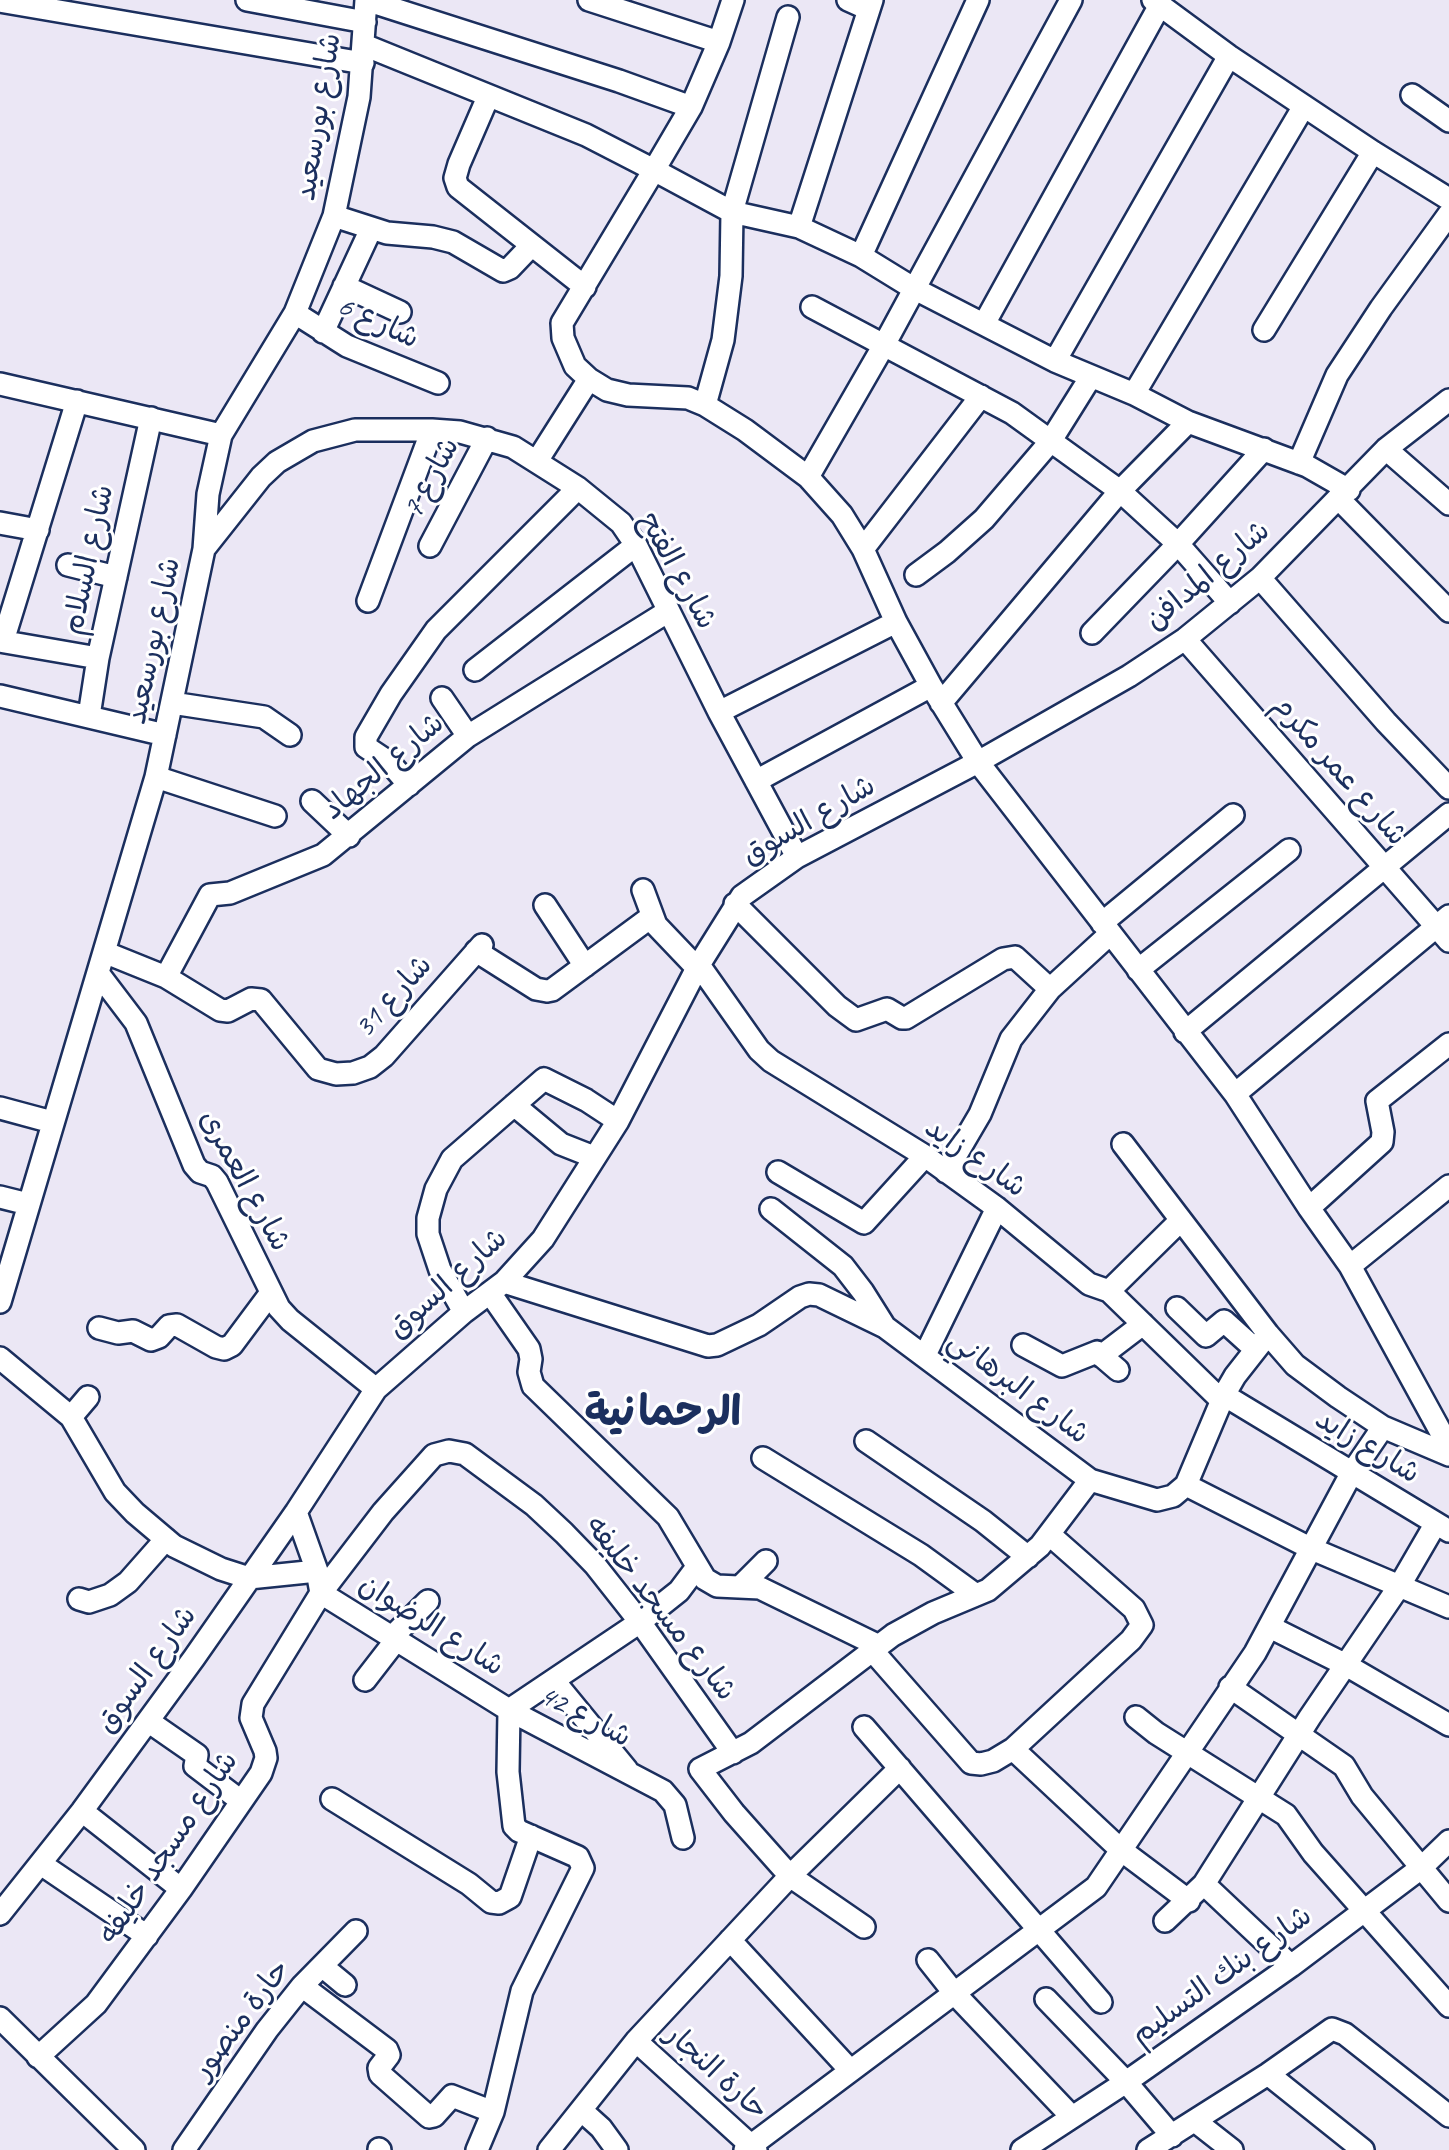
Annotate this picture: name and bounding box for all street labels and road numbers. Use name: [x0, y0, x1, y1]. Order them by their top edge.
street label: شارع بورسعيد: [288, 31, 350, 203]
street label: شارع 6: [332, 289, 424, 357]
street label: شارع 7: [396, 432, 468, 524]
street label: شارع السلام: [56, 482, 122, 638]
street label: شارع الفتح: [630, 506, 724, 636]
street label: شارع المدافن: [1138, 513, 1278, 639]
street label: شارع بورسعيد: [119, 555, 189, 727]
street label: شارع عمر مكرم: [1264, 688, 1414, 854]
street label: شارع الجهاد: [316, 706, 452, 828]
street label: شارع السوق: [736, 768, 882, 874]
street label: شارع 31: [347, 948, 441, 1046]
street label: شارع العمرى: [190, 1104, 298, 1258]
street label: شارع زايد: [917, 1110, 1033, 1206]
street label: شارع السوق: [381, 1221, 515, 1347]
street label: شارع البرهاني: [940, 1323, 1096, 1453]
street label: شارع زايد: [1308, 1402, 1426, 1492]
street label: شارع مسجد خليفه: [577, 1509, 743, 1709]
street label: شارع الرضوان: [352, 1567, 510, 1685]
street label: شارع السوق: [89, 1599, 205, 1741]
street label: شارع 42: [533, 1678, 637, 1756]
street label: شارع مسجد خليفه: [91, 1745, 247, 1951]
street label: شارع بنك التسليم: [1125, 1898, 1319, 2054]
street label: حارة منصور: [185, 1953, 299, 2087]
street label: حارة النجار: [657, 2017, 775, 2129]

